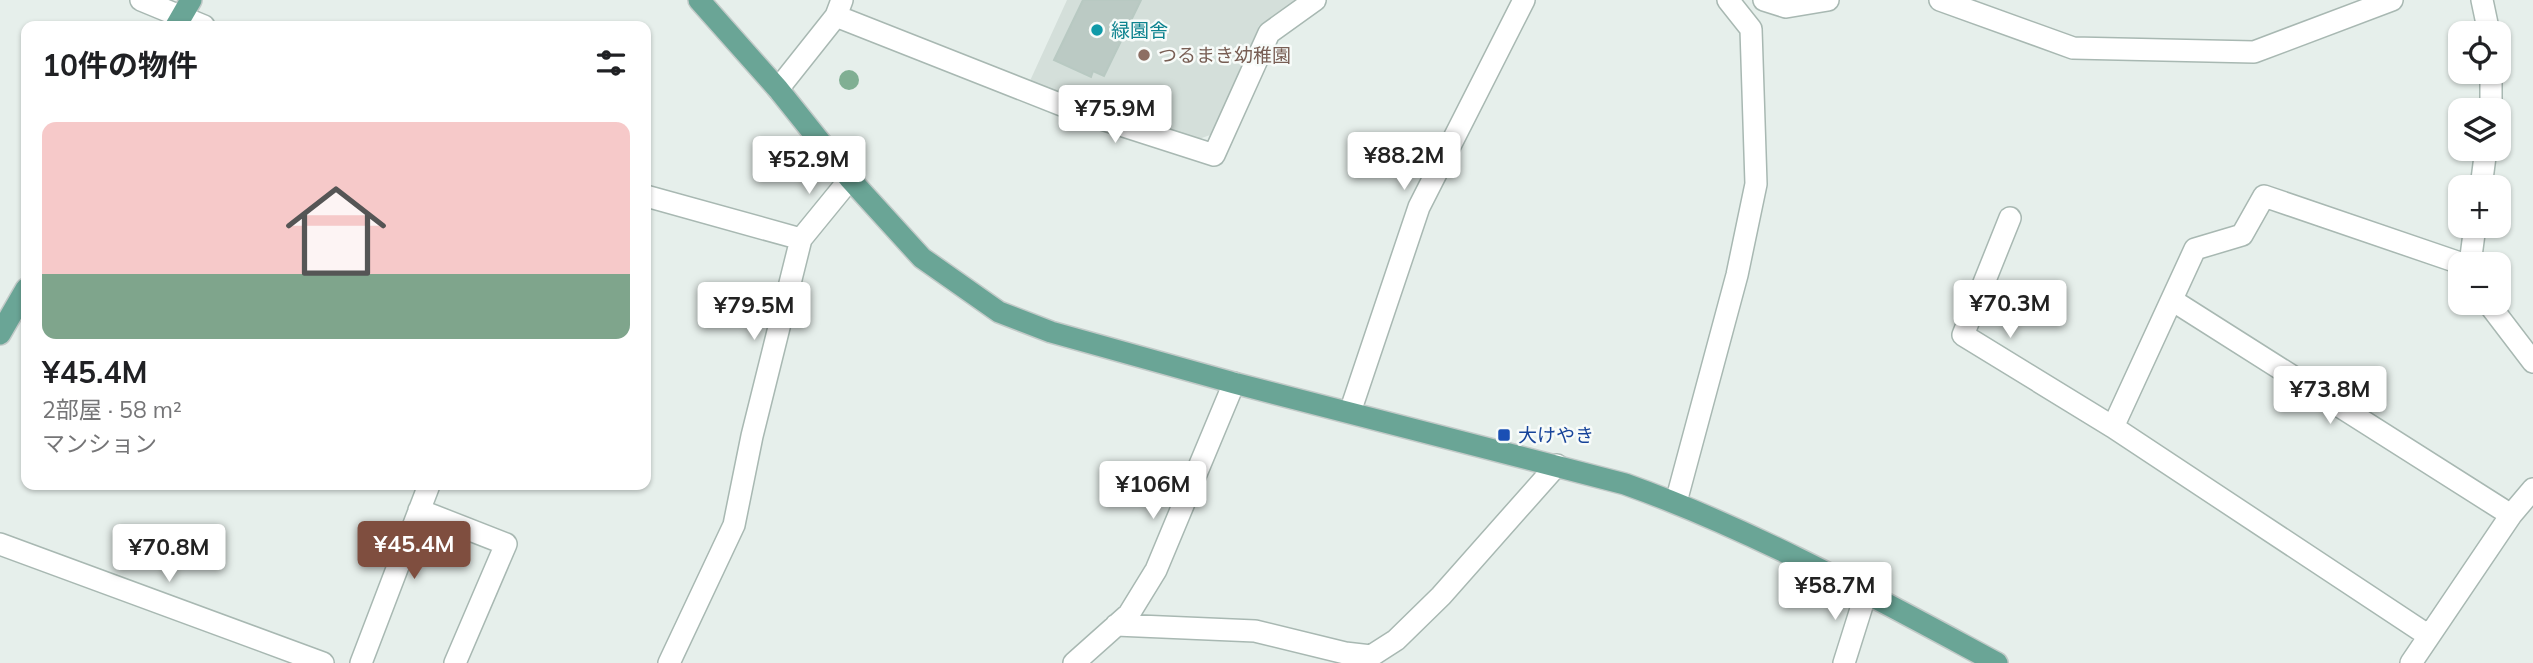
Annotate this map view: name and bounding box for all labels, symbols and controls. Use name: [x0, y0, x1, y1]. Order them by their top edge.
place label: 緑園舎: [1111, 18, 1168, 42]
map controls: [2448, 21, 2511, 315]
button: locate: [2448, 21, 2511, 84]
marker: 緑園舎: [1089, 22, 1105, 38]
place label: つるまき幼稚園: [1158, 43, 1291, 67]
icon: filters: [592, 44, 630, 82]
text: 10件の物件: [42, 46, 198, 84]
marker: つるまき幼稚園: [1136, 47, 1152, 63]
pin: ¥75.9M: [1058, 86, 1172, 145]
text: ¥75.9M: [1075, 93, 1155, 122]
button: layers: [2448, 98, 2511, 161]
pin: ¥88.2M: [1347, 132, 1461, 192]
pin: ¥52.9M: [752, 136, 866, 196]
text: ¥88.2M: [1364, 140, 1444, 169]
text: ¥52.9M: [769, 144, 849, 173]
icon: home: [273, 168, 399, 294]
button: +: [2448, 175, 2511, 238]
button: −: [2448, 252, 2511, 315]
pin: ¥70.3M: [1953, 280, 2067, 340]
pin: ¥79.5M: [697, 282, 811, 342]
text: ¥70.3M: [1970, 288, 2050, 317]
text: ¥79.5M: [714, 290, 794, 319]
text: ¥45.4M: [42, 353, 148, 391]
pin: ¥73.8M: [2273, 366, 2387, 426]
text: ¥73.8M: [2290, 374, 2370, 403]
text: 2部屋 · 58 m²: [42, 395, 182, 424]
place label: 大けやき: [1518, 423, 1594, 447]
marker: 大けやき: [1496, 427, 1512, 443]
text: マンション: [42, 429, 157, 458]
pin: ¥106M: [1104, 462, 1202, 521]
text: ¥106M: [1115, 469, 1191, 498]
pin: ¥45.4M: [357, 522, 471, 581]
pin: ¥70.8M: [112, 524, 226, 584]
text: ¥45.4M: [374, 529, 454, 558]
text: ¥70.8M: [129, 532, 209, 561]
pin: ¥58.7M: [1778, 562, 1892, 622]
text: ¥58.7M: [1795, 570, 1875, 599]

